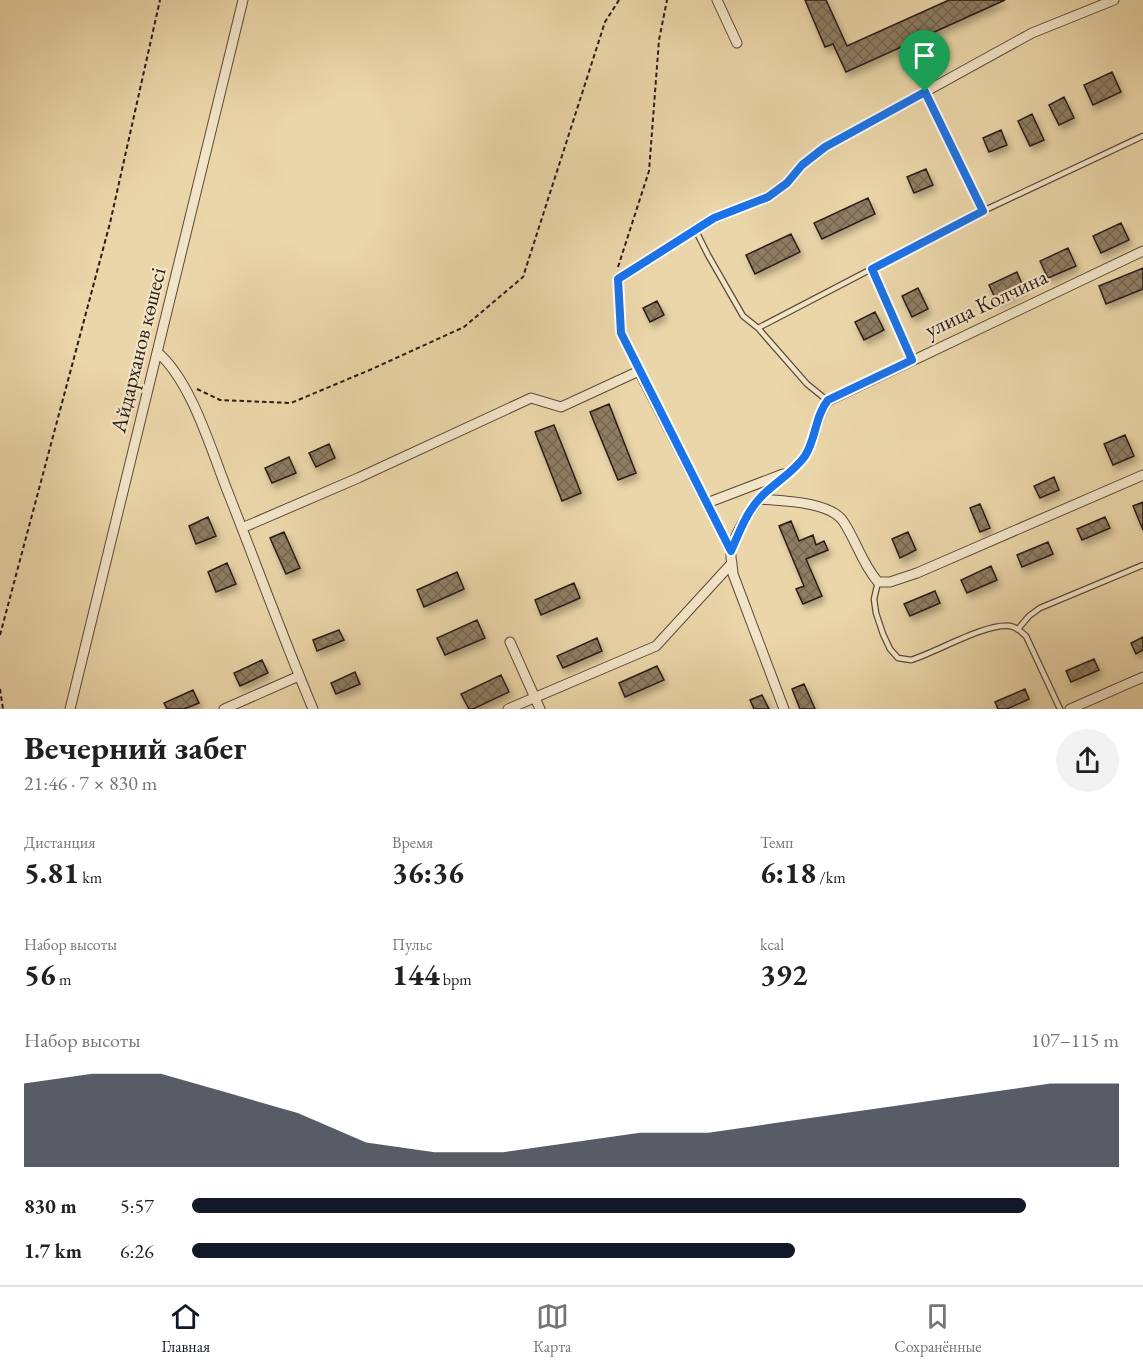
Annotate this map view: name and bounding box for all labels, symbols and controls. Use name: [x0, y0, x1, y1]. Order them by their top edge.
pin: [899, 30, 950, 92]
icon: arrive: [908, 39, 941, 72]
street label: улица Колчина: [920, 262, 1052, 344]
street label: Айдарханов көшесі: [103, 264, 173, 437]
text: Вечерний забег: [24, 726, 246, 769]
button: share: [1056, 729, 1119, 792]
text: 21:46 · 7 × 830 m: [24, 770, 157, 796]
text: Дистанция: [24, 832, 95, 853]
text: Время: [392, 832, 433, 853]
text: Темп: [760, 832, 793, 853]
text: 5.81: [24, 853, 79, 892]
text: 36:36: [392, 853, 464, 892]
text: 6:18: [760, 853, 816, 892]
text: km: [79, 867, 102, 888]
text: /km: [816, 867, 846, 888]
text: Набор высоты: [24, 934, 117, 955]
text: Пульс: [392, 934, 433, 955]
text: kcal: [760, 934, 784, 955]
text: 56: [24, 955, 56, 994]
text: 144: [392, 955, 440, 994]
text: 392: [760, 955, 808, 994]
text: m: [56, 969, 71, 990]
text: bpm: [440, 969, 472, 990]
text: Набор высоты: [24, 1027, 140, 1053]
text: 107–115 m: [1031, 1027, 1119, 1053]
text: 830 m: [24, 1193, 77, 1219]
text: 5:57: [120, 1193, 154, 1219]
text: 1.7 km: [24, 1238, 82, 1264]
text: 6:26: [120, 1238, 154, 1264]
tab: Главная: [161, 1300, 210, 1357]
tab: Карта: [533, 1300, 571, 1357]
tab: Сохранённые: [894, 1300, 982, 1357]

